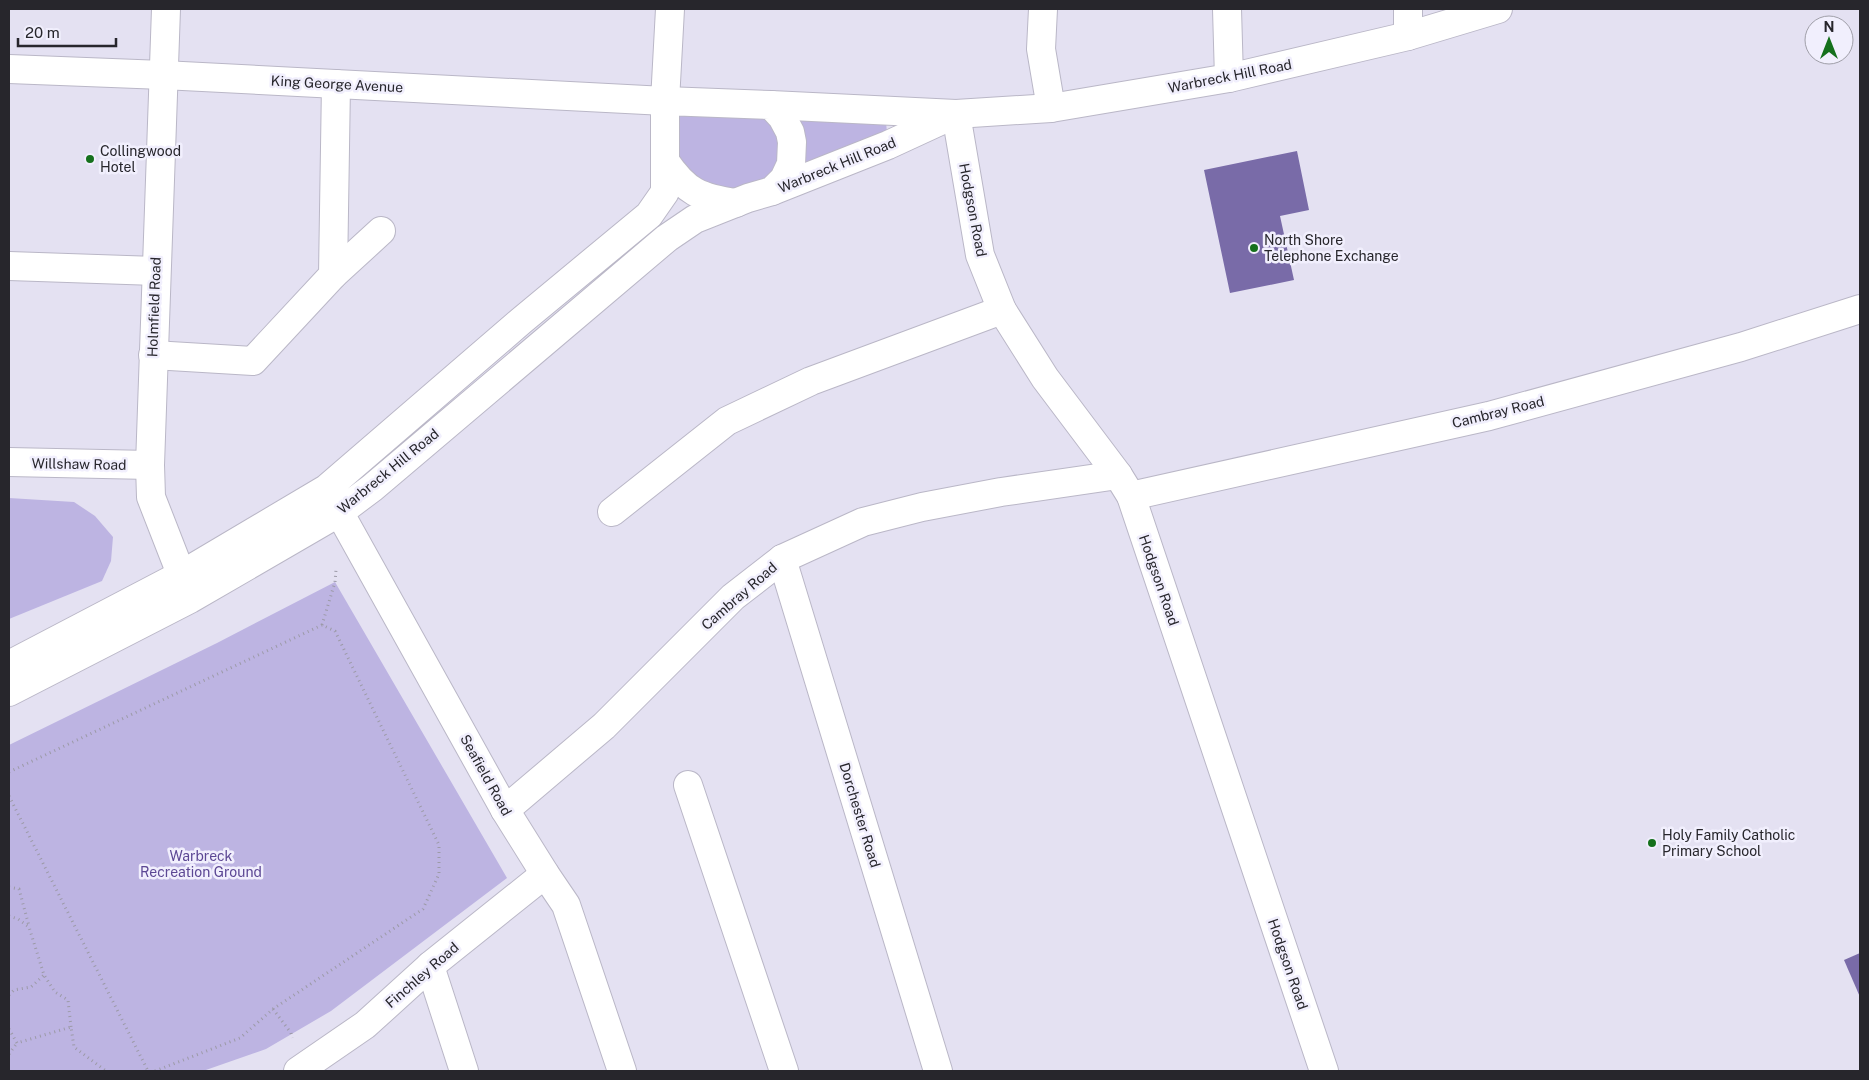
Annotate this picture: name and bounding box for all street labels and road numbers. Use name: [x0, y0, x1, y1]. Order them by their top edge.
street label: Warbreck Hill Road: [1167, 56, 1293, 96]
street label: King George Avenue: [270, 73, 404, 95]
street label: Warbreck Hill Road: [776, 134, 898, 196]
street label: Hodgson Road: [956, 162, 990, 258]
street label: Holmfield Road: [144, 257, 164, 357]
street label: Cambray Road: [1450, 393, 1546, 431]
street label: Warbreck Hill Road: [334, 425, 442, 517]
street label: Willshaw Road: [31, 455, 127, 473]
street label: Hodgson Road: [1136, 532, 1182, 628]
street label: Cambray Road: [698, 559, 780, 633]
street label: Seafield Road: [457, 732, 515, 818]
street label: Dorchester Road: [836, 761, 884, 869]
street label: Hodgson Road: [1265, 916, 1311, 1012]
street label: Finchley Road: [382, 939, 462, 1011]

